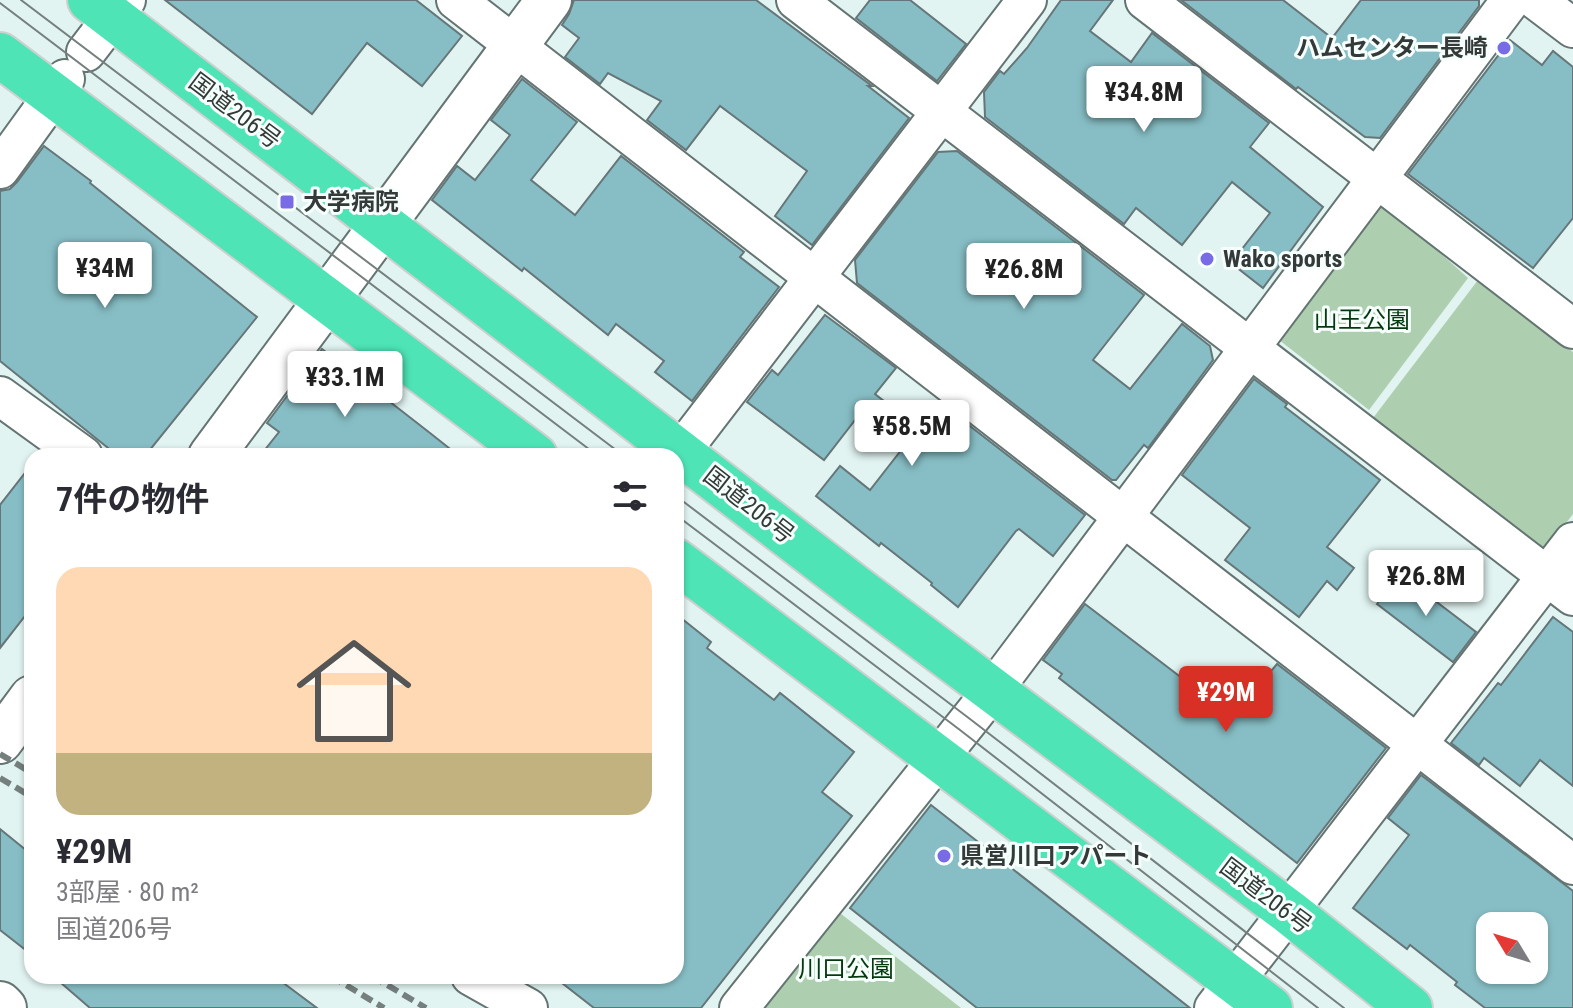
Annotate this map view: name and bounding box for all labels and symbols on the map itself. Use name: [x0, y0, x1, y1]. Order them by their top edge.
place label: ハムセンター長崎: [1296, 34, 1488, 62]
marker: ハムセンター長崎: [1495, 39, 1513, 57]
pin: ¥34.8M: [1079, 66, 1209, 134]
street label: 国道206号: [184, 67, 286, 155]
place label: 大学病院: [303, 188, 399, 216]
marker: 大学病院: [278, 193, 296, 211]
pin: ¥34M: [58, 242, 152, 310]
pin: ¥26.8M: [959, 243, 1089, 311]
place label: Wako sports: [1223, 245, 1342, 273]
marker: Wako sports: [1198, 250, 1216, 268]
park label: 山王公園: [1314, 306, 1410, 334]
pin: ¥33.1M: [280, 351, 410, 419]
pin: ¥58.5M: [847, 400, 977, 468]
street label: 国道206号: [698, 461, 800, 549]
pin: ¥26.8M: [1361, 550, 1491, 618]
pin: ¥29M: [1179, 666, 1273, 734]
place label: 県営川口アパート: [960, 842, 1152, 870]
marker: 県営川口アパート: [935, 847, 953, 865]
street label: 国道206号: [1215, 852, 1317, 940]
north arrow: [1476, 912, 1548, 984]
park label: 川口公園: [798, 955, 894, 983]

